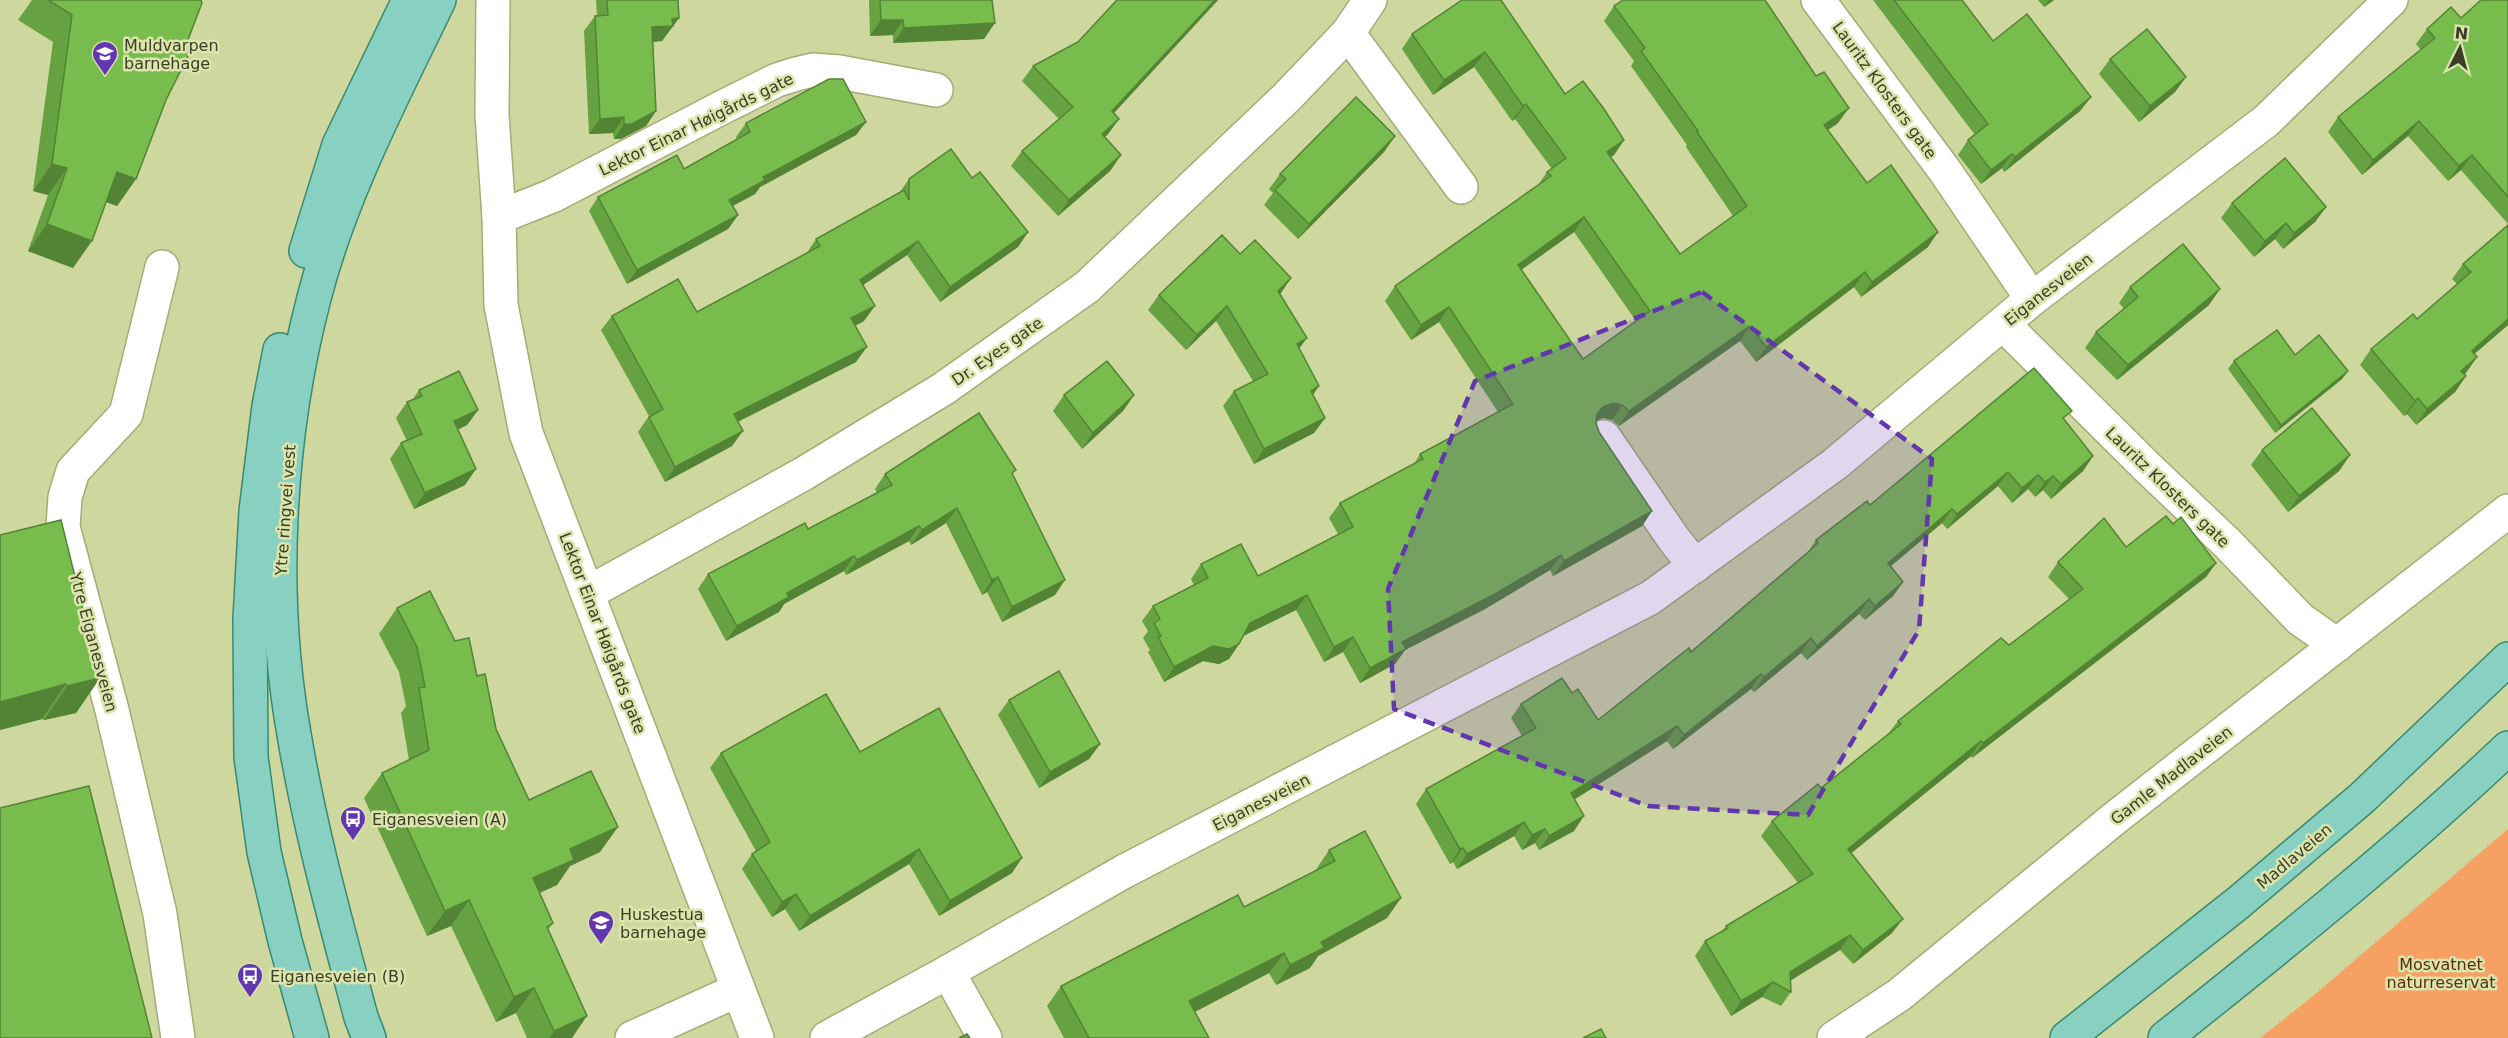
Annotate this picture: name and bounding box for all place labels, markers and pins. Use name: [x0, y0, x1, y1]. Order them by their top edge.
place label: Muldvarpen barnehage: [124, 36, 219, 73]
school or university icon: Muldvarpen barnehage: [90, 39, 120, 77]
bus stop icon: Eiganesveien (A): [338, 804, 368, 842]
place label: Eiganesveien (A): [372, 810, 507, 829]
place label: Huskestua barnehage: [620, 905, 706, 942]
school or university icon: Huskestua barnehage: [586, 908, 616, 946]
bus stop icon: Eiganesveien (B): [235, 961, 265, 999]
place label: Eiganesveien (B): [270, 967, 405, 986]

